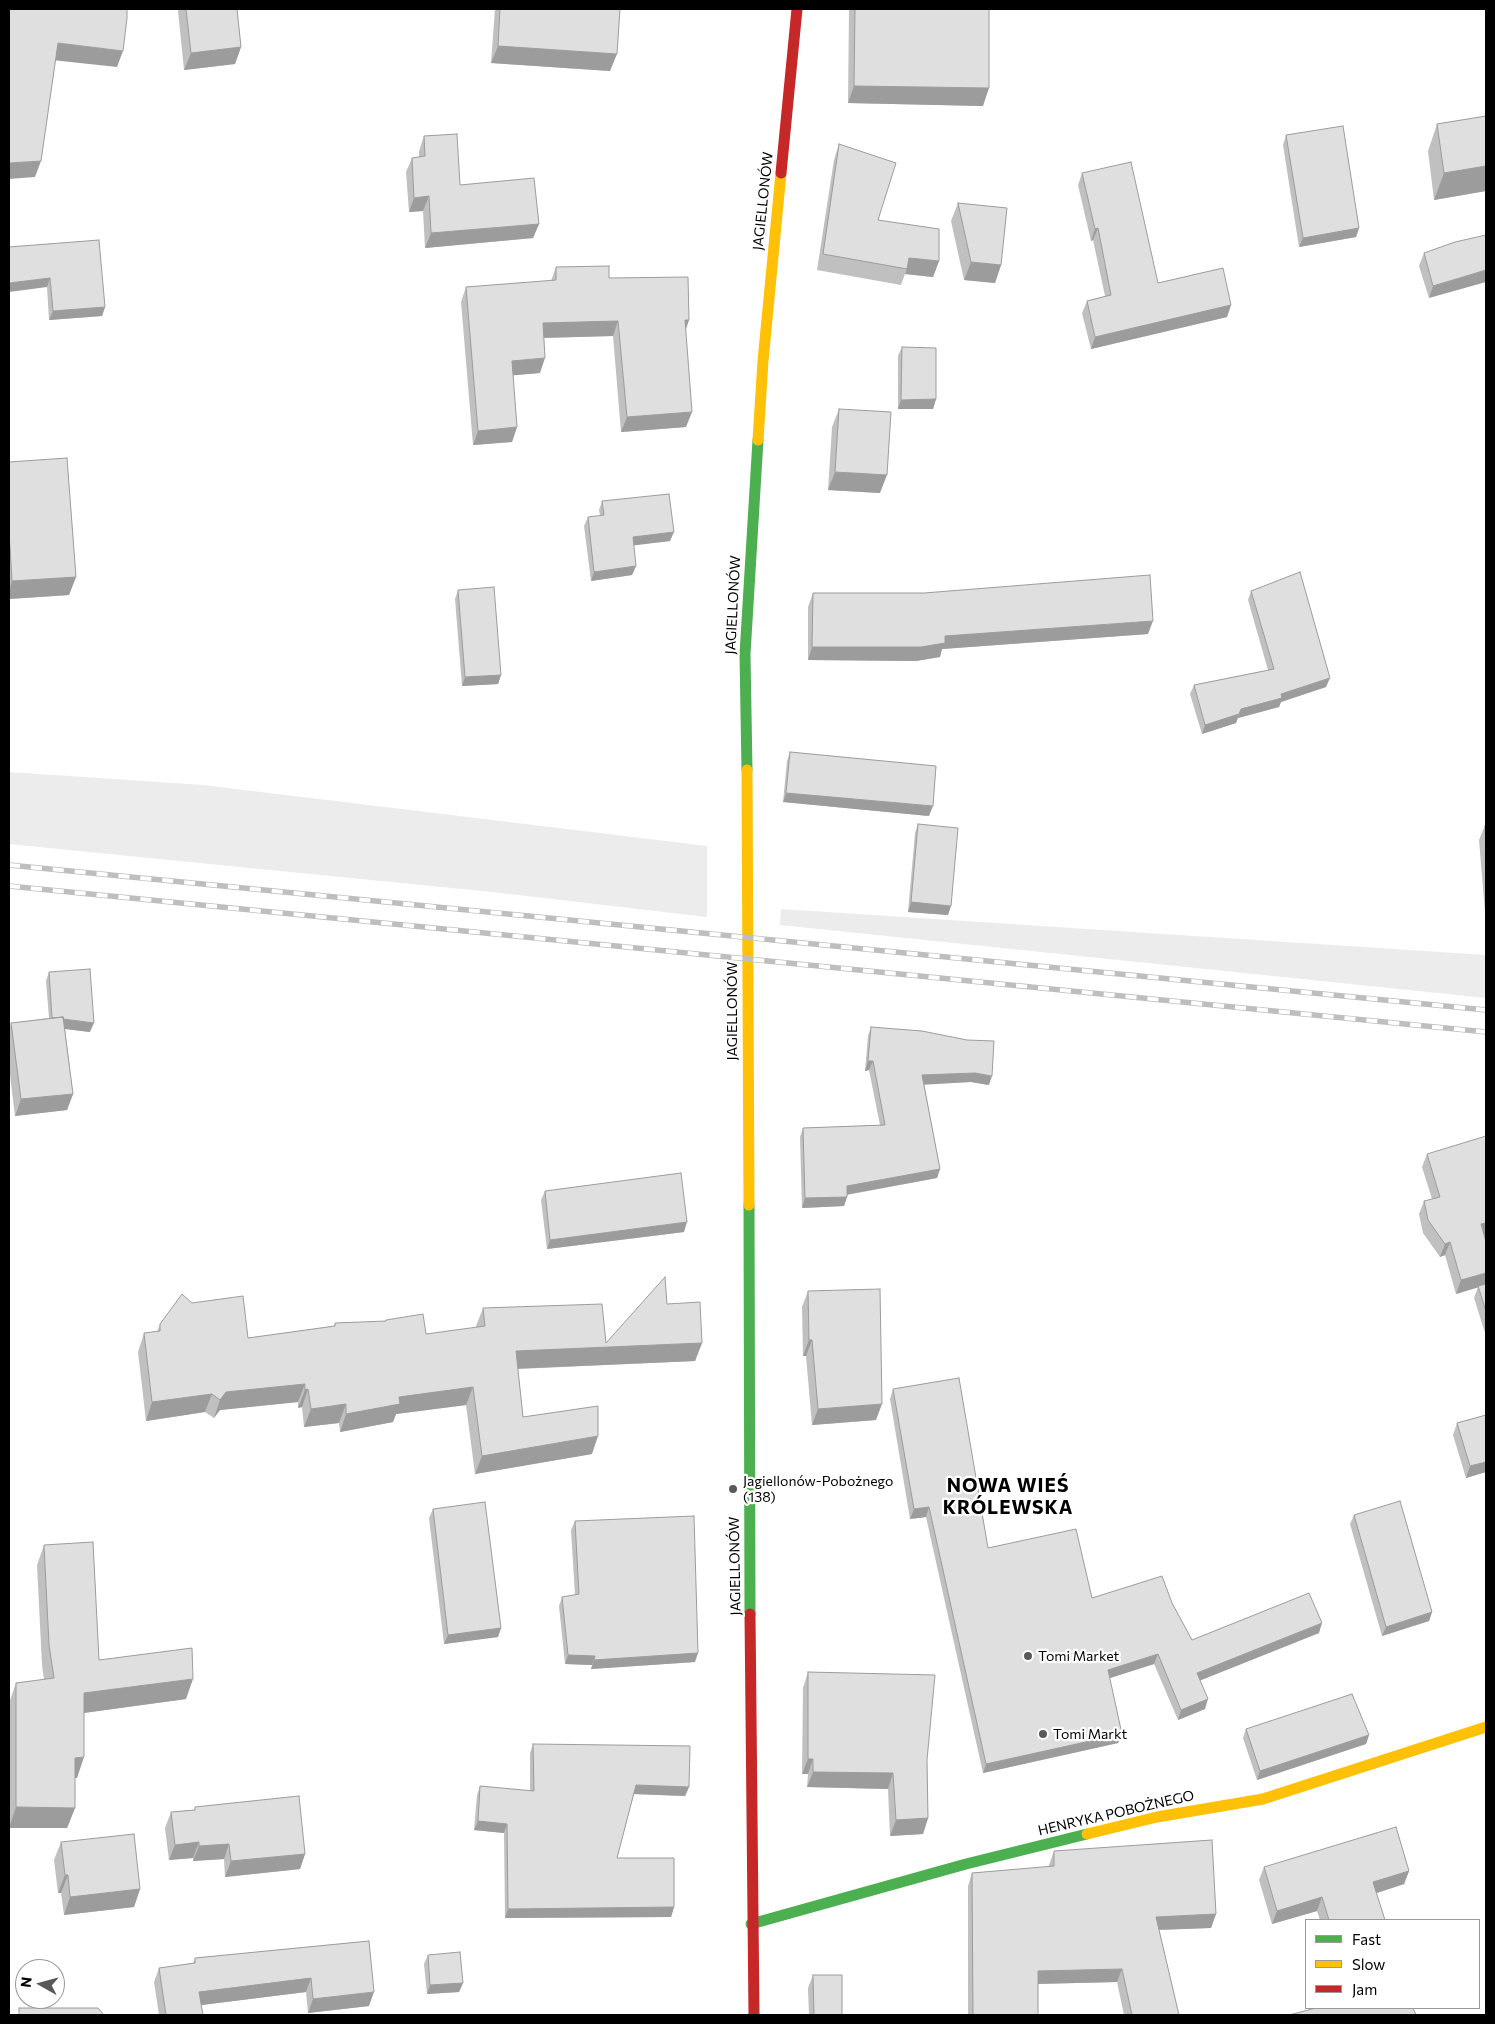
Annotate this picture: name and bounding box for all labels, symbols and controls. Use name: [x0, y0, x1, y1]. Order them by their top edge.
street label: JAGIELLONÓW: [749, 151, 777, 251]
street label: JAGIELLONÓW: [722, 555, 744, 655]
street label: JAGIELLONÓW: [724, 962, 740, 1060]
place label: Jagiellonów-Pobożnego (138): [743, 1473, 893, 1505]
district label: NOWA WIEŚ KRÓLEWSKA: [942, 1475, 1074, 1519]
marker: Jagiellonów-Pobożnego (138): [727, 1483, 739, 1495]
street label: JAGIELLONÓW: [726, 1516, 744, 1616]
place label: Tomi Market: [1038, 1648, 1119, 1664]
marker: Tomi Market: [1022, 1650, 1034, 1662]
place label: Tomi Markt: [1053, 1726, 1127, 1742]
marker: Tomi Markt: [1037, 1728, 1049, 1740]
street label: HENRYKA POBOŻNEGO: [1036, 1787, 1196, 1839]
legend: [1305, 1919, 1480, 2009]
text: Fast: [1352, 1930, 1381, 1948]
text: Slow: [1352, 1955, 1385, 1973]
north arrow: [15, 1959, 65, 2009]
text: N: [17, 1976, 35, 1988]
text: Jam: [1352, 1980, 1377, 1998]

